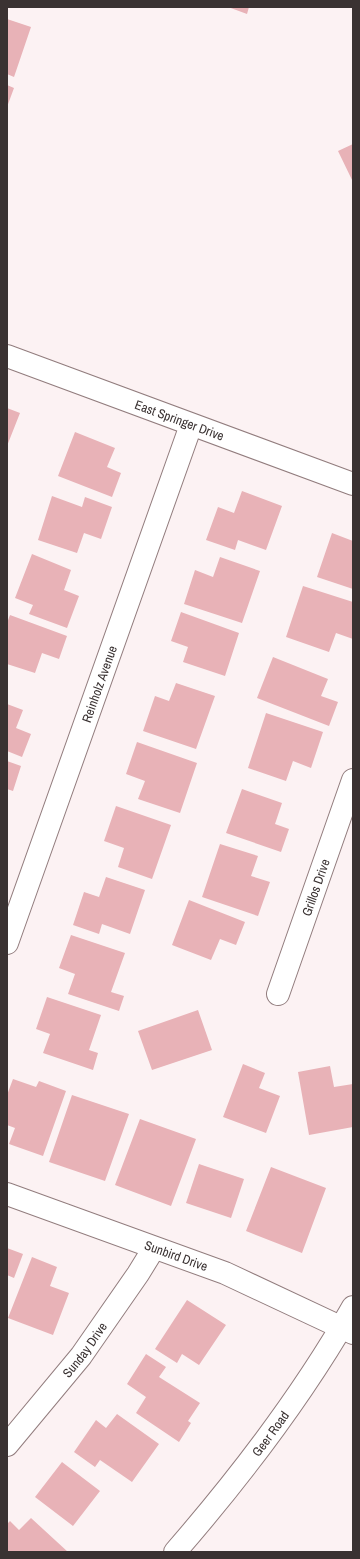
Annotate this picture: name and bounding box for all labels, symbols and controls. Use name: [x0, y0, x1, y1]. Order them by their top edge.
street label: East Springer Drive: [132, 396, 226, 445]
street label: Reinholz Avenue: [78, 643, 121, 725]
street label: Grillos Drive: [298, 857, 334, 918]
street label: Sunbird Drive: [142, 1237, 210, 1275]
street label: Sunday Drive: [59, 1319, 111, 1381]
street label: Geer Road: [248, 1408, 293, 1460]

